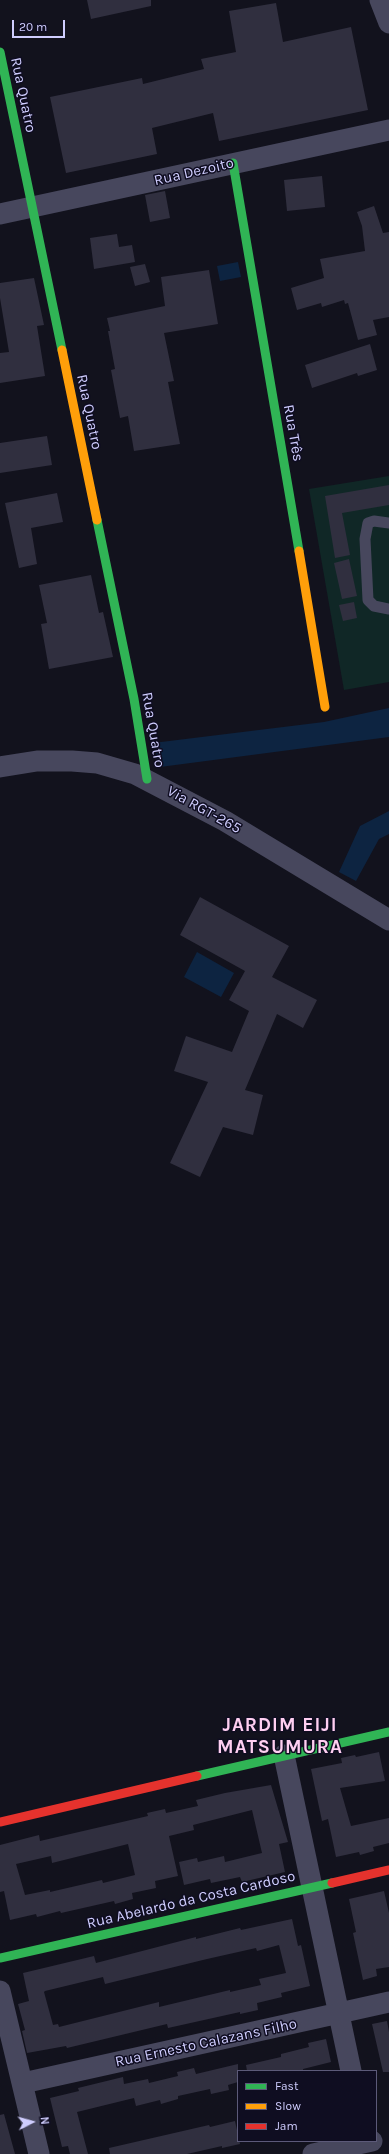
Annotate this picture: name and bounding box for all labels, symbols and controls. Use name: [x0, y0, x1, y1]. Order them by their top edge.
scale bar: [14, 12, 67, 38]
text: 20 m: [19, 20, 47, 34]
street label: Rua Quatro: [6, 56, 40, 134]
street label: Rua Dezoito: [152, 154, 236, 190]
street label: Rua Quatro: [72, 373, 106, 451]
street label: Rua Três: [279, 403, 307, 463]
street label: Rua Quatro: [137, 691, 169, 769]
street label: Via RGT-265: [164, 782, 244, 838]
district label: JARDIM EIJI MATSUMURA: [217, 1715, 343, 1759]
street label: Rua Abelardo da Costa Cardoso: [85, 1867, 297, 1933]
street label: Rua Ernesto Calazans Filho: [113, 2015, 299, 2071]
legend: [237, 2070, 377, 2142]
text: Fast: [275, 2079, 298, 2093]
text: Slow: [275, 2099, 301, 2113]
north arrow: [12, 2102, 52, 2142]
text: N: [38, 2116, 51, 2125]
text: Jam: [275, 2119, 298, 2133]

